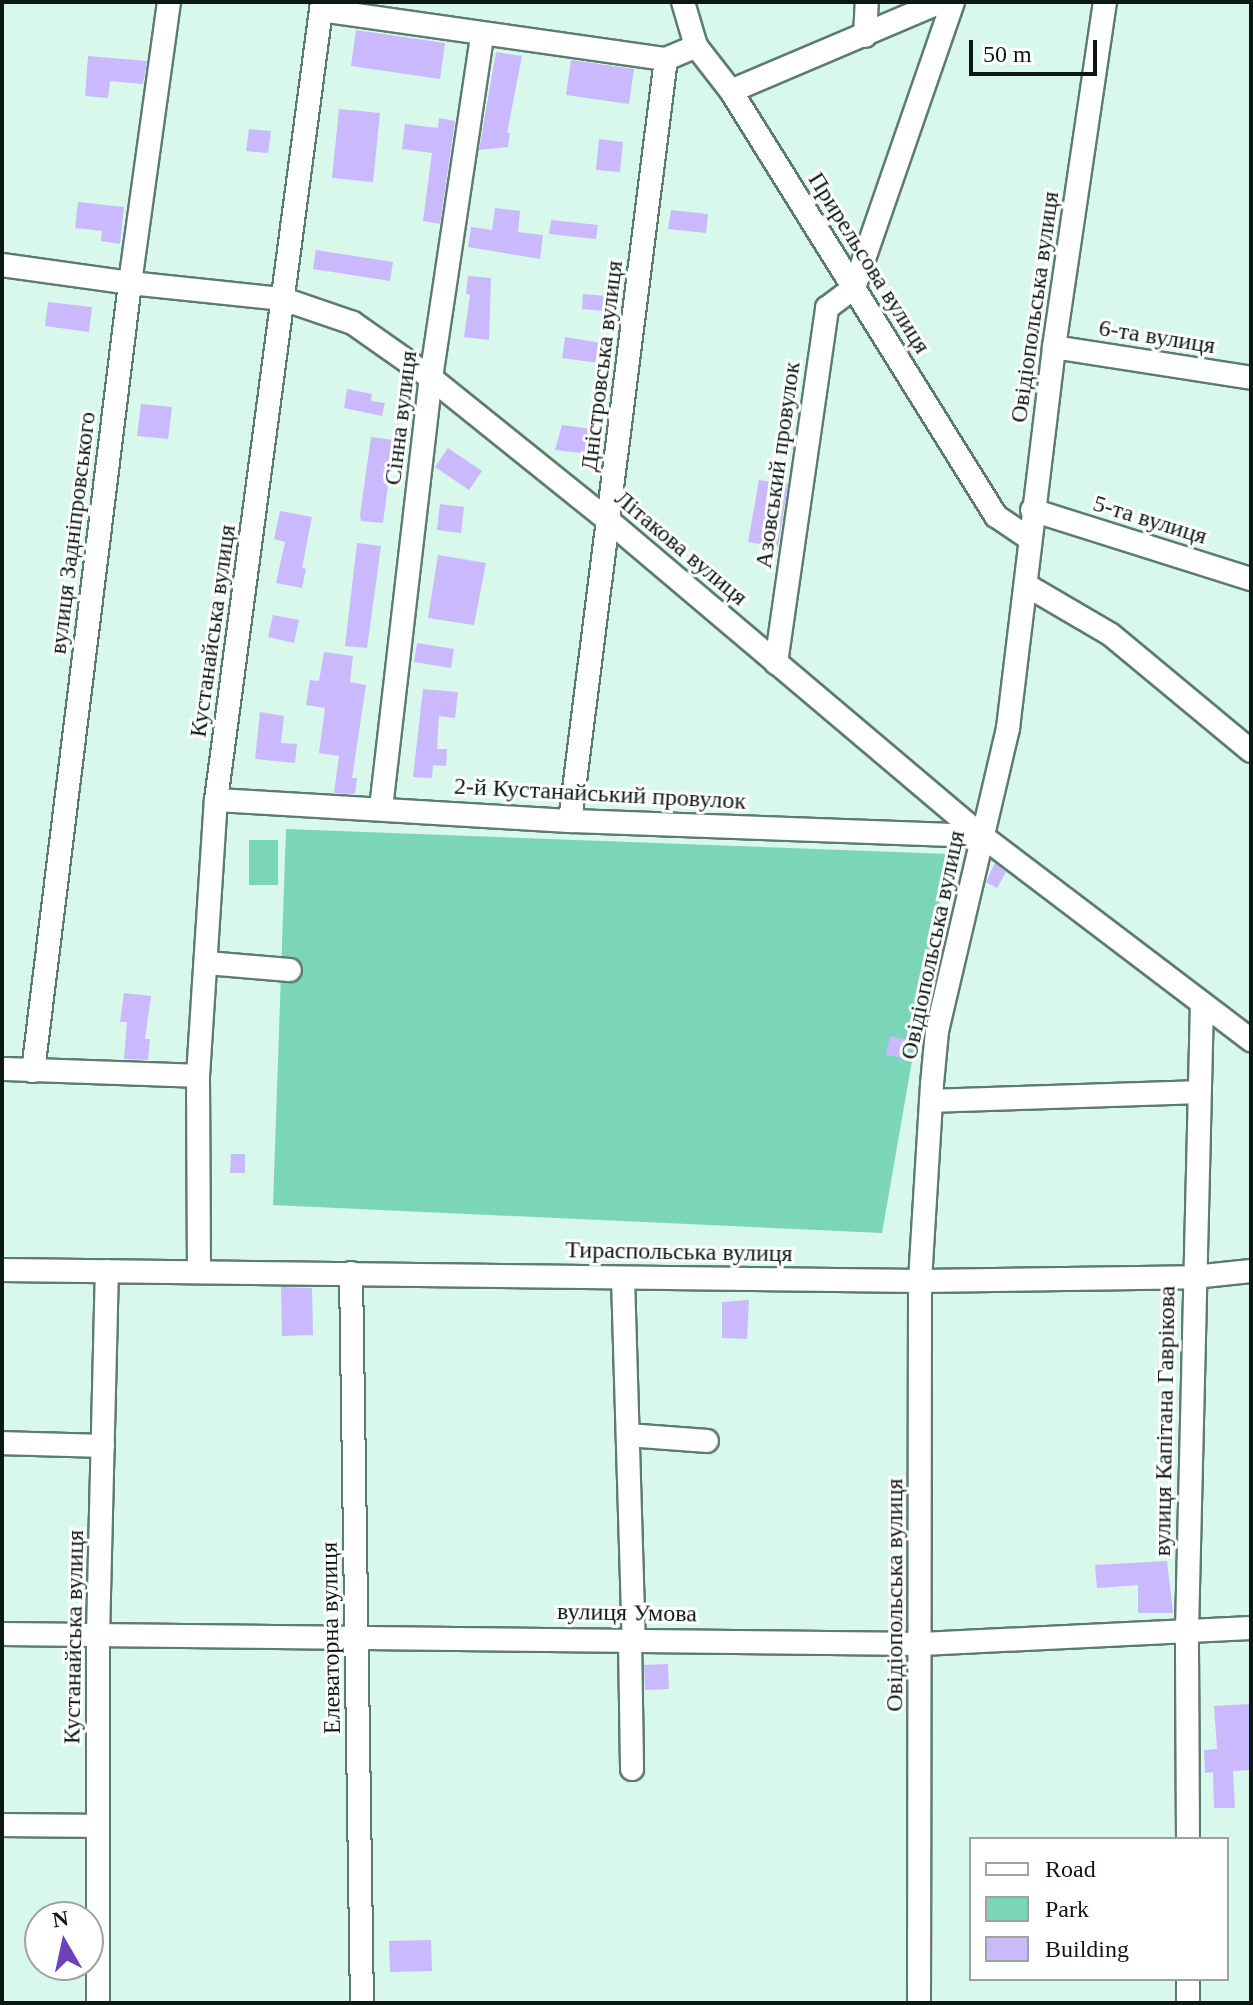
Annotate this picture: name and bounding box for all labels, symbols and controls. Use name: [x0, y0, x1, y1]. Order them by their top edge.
scale bar: [973, 24, 1101, 74]
text: 50 m: [983, 41, 1032, 67]
street label: Прирельсова вулиця: [802, 167, 936, 359]
street label: Овідіопольська вулиця: [1005, 189, 1065, 425]
street label: Дністровська вулиця: [575, 259, 629, 473]
street label: 6-та вулиця: [1097, 314, 1217, 360]
street label: Сінна вулиця: [378, 349, 424, 487]
street label: Азовський провулок: [749, 360, 807, 570]
street label: вулиця Задніпровського: [44, 410, 102, 656]
street label: Літакова вулиця: [609, 484, 753, 612]
street label: 5-та вулиця: [1090, 489, 1210, 551]
street label: Кустанайська вулиця: [184, 523, 242, 739]
street label: 2-й Кустанайський провулок: [453, 772, 747, 816]
street label: Овідіопольська вулиця: [895, 828, 971, 1062]
street label: Тираспольська вулиця: [565, 1236, 793, 1268]
street label: вулиця Капітана Гаврікова: [1148, 1285, 1182, 1557]
street label: Овідіопольська вулиця: [881, 1478, 909, 1712]
street label: Кустанайська вулиця: [58, 1530, 90, 1744]
street label: Елеваторна вулиця: [315, 1542, 347, 1734]
street label: вулиця Умова: [557, 1597, 697, 1629]
legend: [969, 1837, 1229, 1981]
text: Road: [1045, 1856, 1096, 1882]
text: Park: [1045, 1896, 1089, 1922]
north arrow: [24, 1901, 104, 1981]
text: N: [51, 1905, 70, 1932]
text: Building: [1045, 1936, 1129, 1962]

